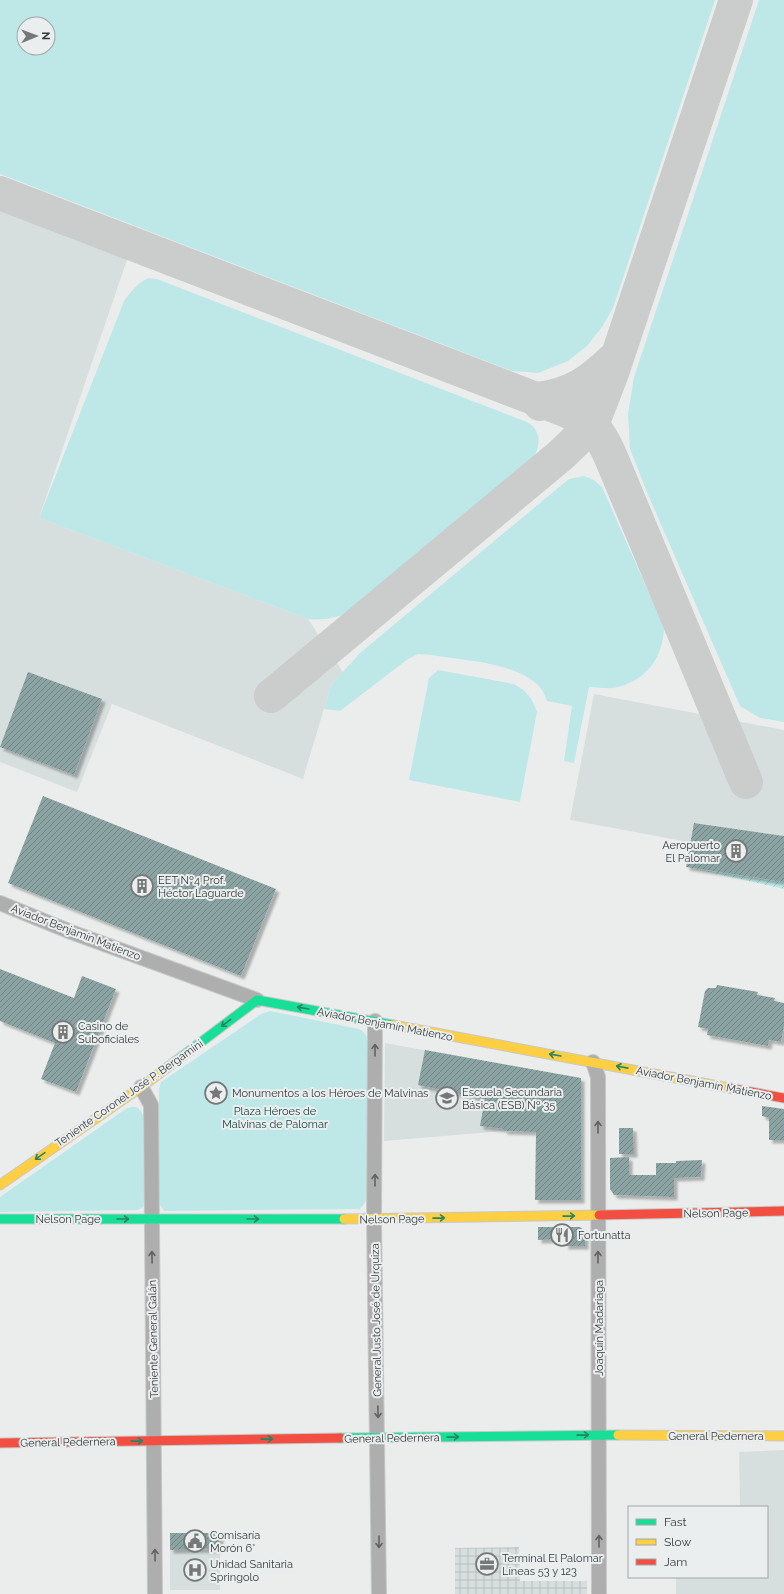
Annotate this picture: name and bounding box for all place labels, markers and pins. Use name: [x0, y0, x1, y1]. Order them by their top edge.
building icon: Aeropuerto El Palomar: [723, 838, 749, 864]
place label: Aeropuerto El Palomar: [662, 839, 720, 865]
building icon: EET Nº4 Prof. Héctor Laguarde: [129, 873, 155, 899]
place label: EET Nº4 Prof. Héctor Laguarde: [158, 874, 244, 900]
building icon: Casino de Suboficiales: [50, 1019, 76, 1045]
place label: Casino de Suboficiales: [78, 1020, 139, 1046]
place icon: Monumentos a los Héroes de Malvinas: [203, 1080, 229, 1106]
school or university icon: Escuela Secundaria Básica (ESB) Nº 35: [434, 1085, 460, 1111]
place label: Escuela Secundaria Básica (ESB) Nº 35: [462, 1086, 562, 1112]
place label: Monumentos a los Héroes de Malvinas: [232, 1087, 428, 1100]
restaurant icon: Fortunatta: [549, 1222, 575, 1248]
place label: Fortunatta: [578, 1229, 630, 1242]
public building icon: Comisaría Morón 6°: [182, 1528, 208, 1554]
place label: Comisaría Morón 6°: [210, 1529, 260, 1555]
office icon: Terminal El Palomar Líneas 53 y 123: [474, 1551, 500, 1577]
place label: Terminal El Palomar Líneas 53 y 123: [502, 1552, 603, 1578]
hospital icon: Unidad Sanitaria Springolo: [182, 1557, 208, 1583]
place label: Unidad Sanitaria Springolo: [210, 1558, 293, 1584]

